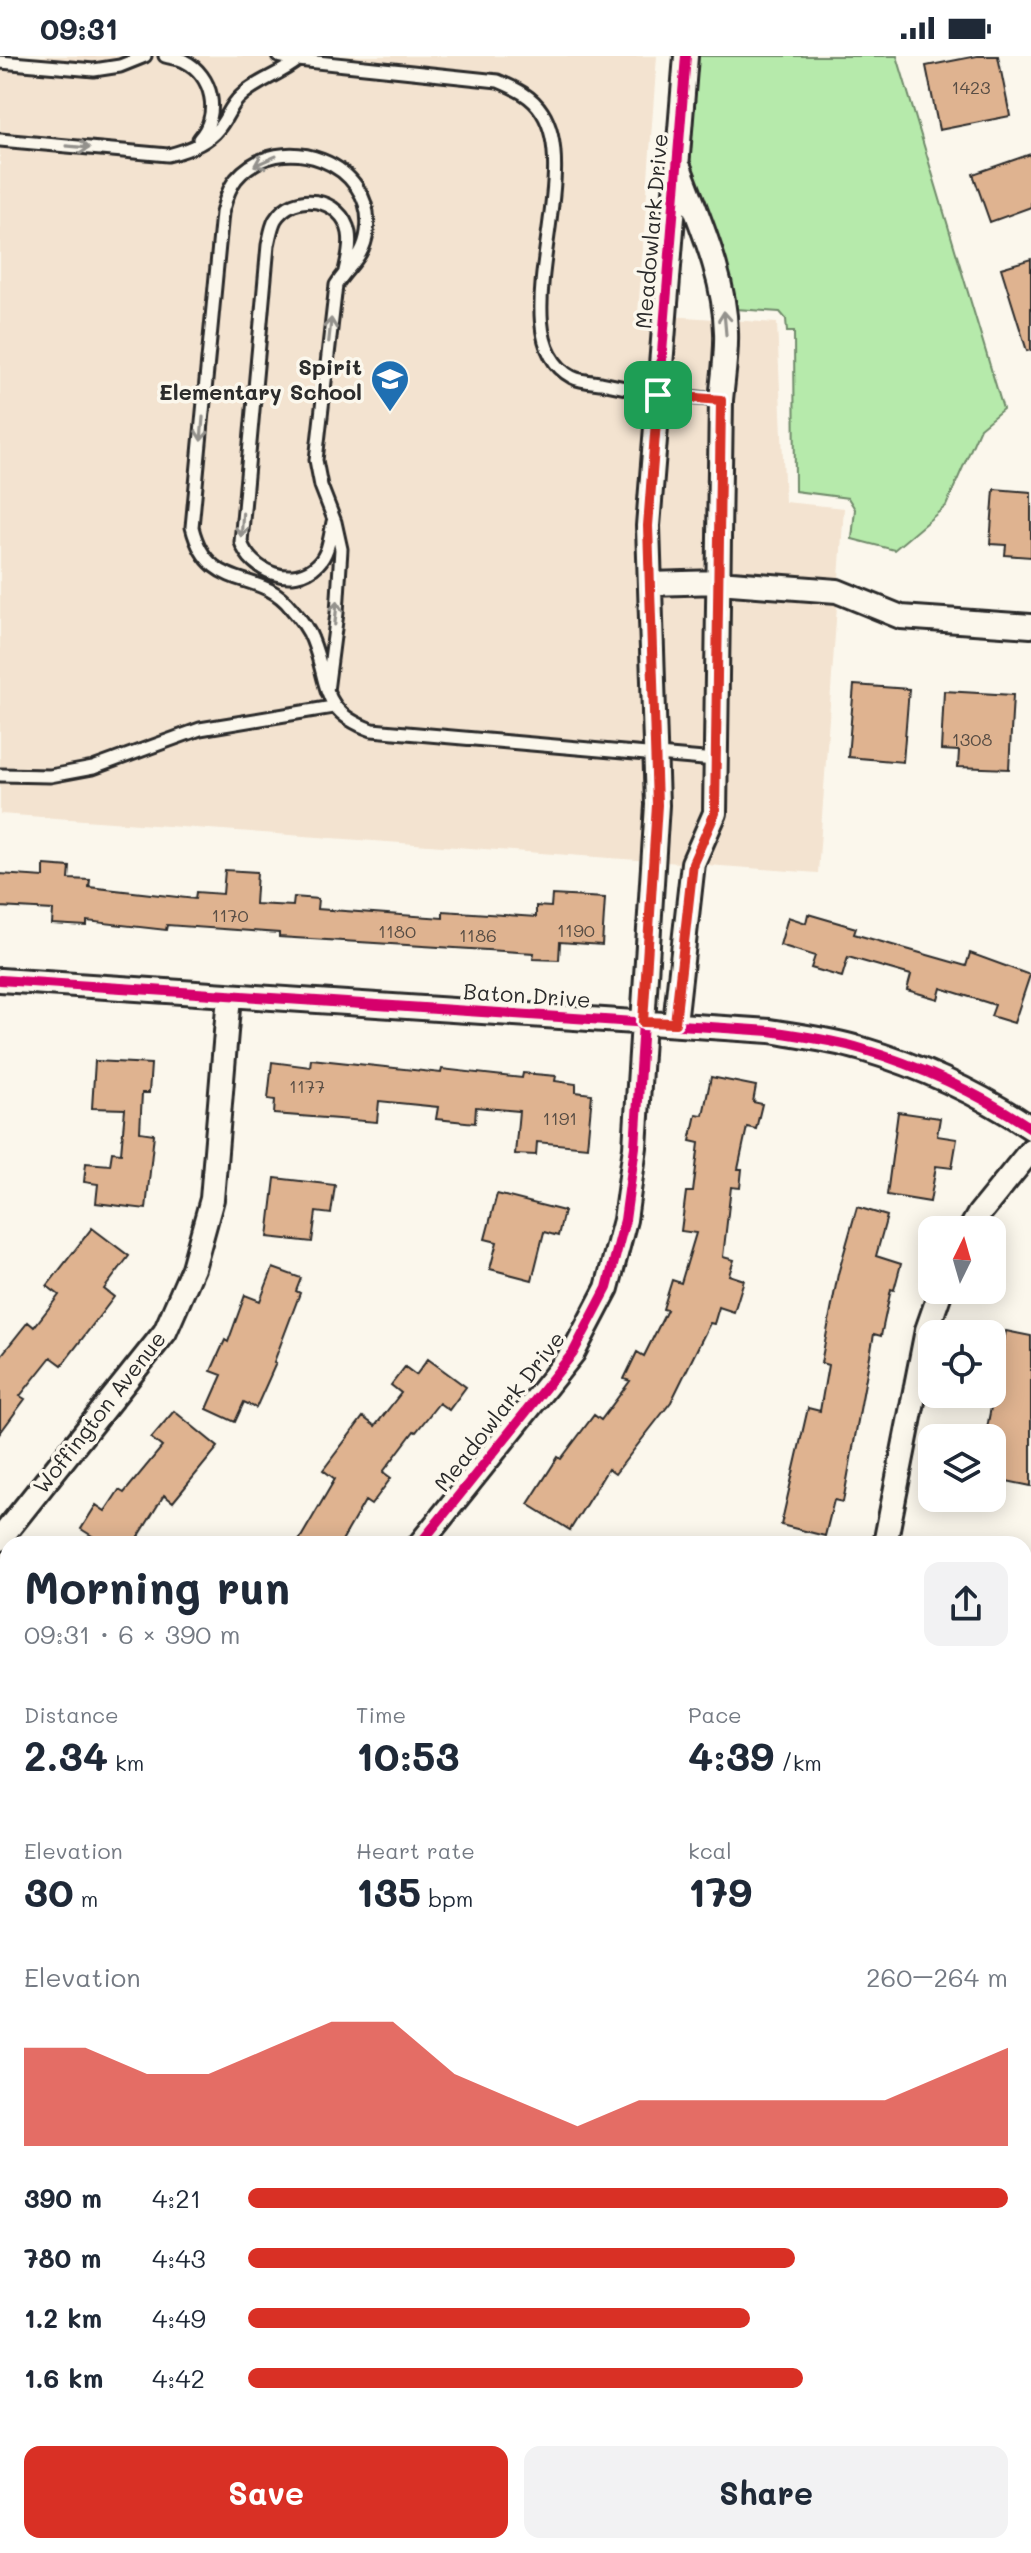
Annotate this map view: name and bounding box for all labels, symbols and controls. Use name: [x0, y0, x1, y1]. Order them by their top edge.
text: 09:31: [40, 8, 118, 48]
house number: 1423: [951, 75, 991, 99]
street label: Meadowlark Drive: [628, 132, 674, 330]
one-way arrow: [64, 140, 91, 155]
one-way arrow: [253, 155, 278, 170]
one-way arrow: [717, 310, 732, 337]
one-way arrow: [322, 317, 337, 344]
place label: Spirit Elementary School: [159, 352, 362, 406]
school or university icon: Spirit Elementary School: [369, 358, 411, 413]
pin: [624, 361, 692, 429]
icon: arrive: [636, 373, 680, 417]
one-way arrow: [194, 415, 209, 442]
one-way arrow: [234, 511, 249, 538]
one-way arrow: [329, 600, 344, 627]
house number: 1308: [952, 727, 992, 751]
house number: 1170: [211, 903, 249, 927]
house number: 1190: [557, 918, 595, 942]
house number: 1180: [378, 919, 416, 943]
house number: 1186: [459, 923, 497, 947]
street label: Baton Drive: [462, 976, 592, 1014]
house number: 1177: [289, 1074, 325, 1098]
house number: 1191: [543, 1106, 577, 1130]
north arrow: [918, 1216, 1006, 1304]
map controls: [918, 1216, 1006, 1512]
button: locate: [918, 1320, 1006, 1408]
street label: Woffington Avenue: [26, 1325, 172, 1499]
street label: Meadowlark Drive: [427, 1325, 571, 1497]
button: layers: [918, 1424, 1006, 1512]
text: Morning run: [24, 1558, 290, 1615]
button: share: [924, 1562, 1008, 1646]
text: 09:31 · 6 × 390 m: [24, 1617, 240, 1651]
text: Distance: [24, 1700, 119, 1729]
text: Time: [356, 1700, 406, 1729]
text: Pace: [688, 1700, 742, 1729]
text: 2.34: [24, 1729, 108, 1781]
text: 10:53: [356, 1729, 459, 1781]
text: 4:39: [688, 1729, 774, 1781]
text: km: [108, 1748, 144, 1777]
text: /km: [774, 1748, 822, 1777]
text: Elevation: [24, 1836, 123, 1865]
text: Heart rate: [356, 1836, 475, 1865]
text: kcal: [688, 1836, 732, 1865]
text: 30: [24, 1865, 74, 1917]
text: 135: [356, 1865, 421, 1917]
text: 179: [688, 1865, 752, 1917]
text: m: [74, 1884, 98, 1913]
text: bpm: [421, 1884, 473, 1913]
text: Elevation: [24, 1960, 141, 1994]
text: 260–264 m: [866, 1960, 1008, 1994]
text: 390 m: [24, 2181, 102, 2215]
text: 4:21: [152, 2181, 201, 2215]
text: 780 m: [24, 2241, 101, 2275]
text: 4:43: [152, 2241, 206, 2275]
text: 1.2 km: [24, 2301, 102, 2335]
text: 4:49: [152, 2301, 206, 2335]
text: 1.6 km: [24, 2361, 103, 2395]
text: 4:42: [152, 2361, 205, 2395]
button: Save: [24, 2446, 508, 2538]
button: Share: [524, 2446, 1008, 2538]

